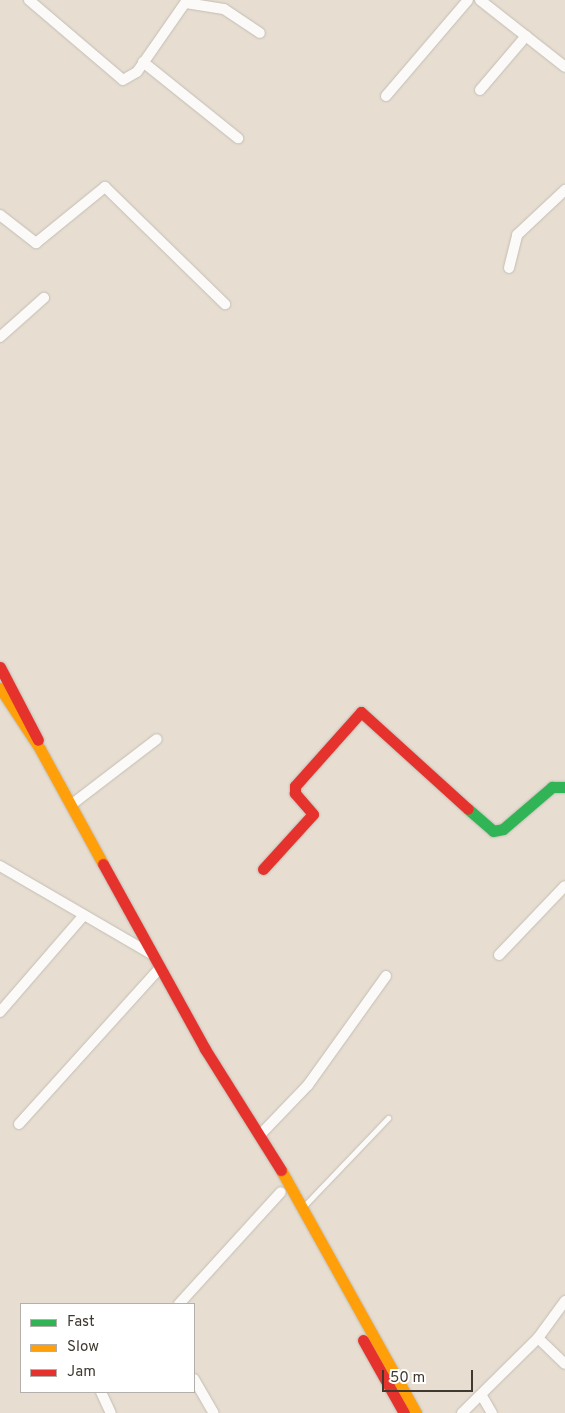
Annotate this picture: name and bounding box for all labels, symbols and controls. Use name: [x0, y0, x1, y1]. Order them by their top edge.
legend: [20, 1303, 195, 1393]
text: Fast: [67, 1313, 95, 1332]
text: Slow: [67, 1338, 99, 1357]
scale bar: [385, 1360, 476, 1392]
text: Jam: [67, 1363, 96, 1382]
text: 50 m: [390, 1369, 425, 1388]

